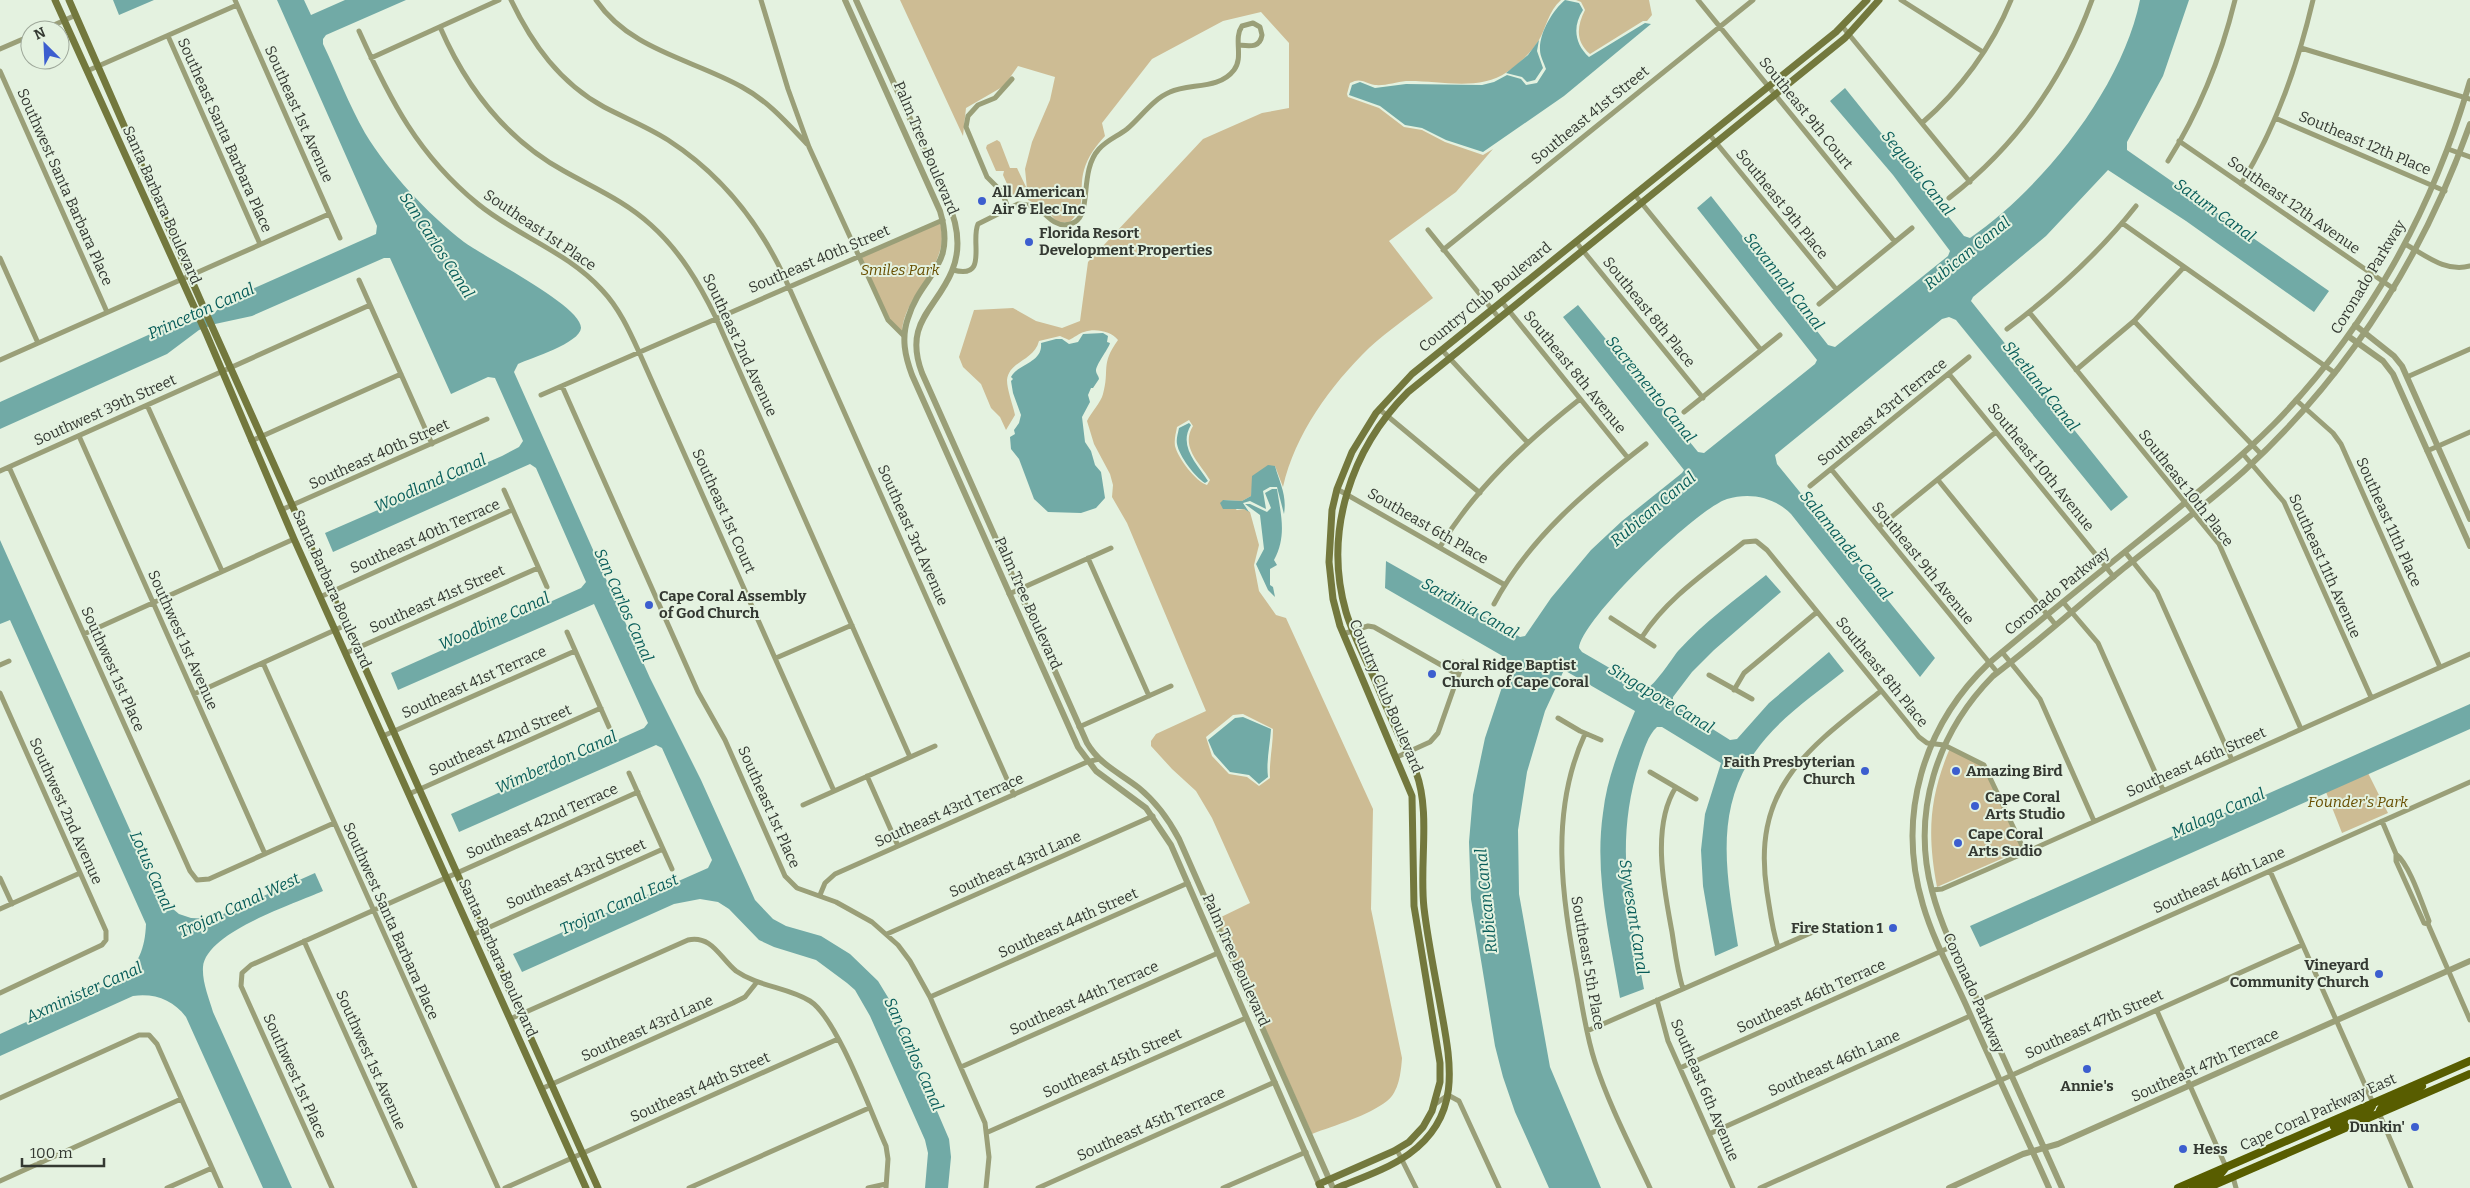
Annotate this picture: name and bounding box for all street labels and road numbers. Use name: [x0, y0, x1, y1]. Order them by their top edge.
street label: Southeast Santa Barbara Place: [174, 35, 276, 235]
street label: Southeast 1st Avenue: [261, 43, 337, 185]
street label: Southeast 9th Court: [1755, 53, 1857, 173]
street label: Southeast 41st Street: [1528, 62, 1653, 168]
street label: Palm Tree Boulevard: [890, 79, 962, 217]
street label: Southwest Santa Barbara Place: [13, 86, 117, 288]
street label: Southeast 12th Place: [2296, 107, 2434, 179]
street label: Santa Barbara Boulevard: [119, 123, 205, 287]
street label: Southeast 9th Place: [1732, 145, 1832, 263]
street label: Southeast 12th Avenue: [2224, 152, 2364, 258]
street label: Southeast 1st Place: [480, 186, 600, 274]
street label: Coronado Parkway: [2327, 217, 2409, 337]
street label: Southeast 40th Street: [746, 221, 893, 297]
street label: Country Club Boulevard: [1415, 238, 1555, 356]
street label: Southeast 8th Place: [1599, 253, 1699, 371]
street label: Southeast 2nd Avenue: [699, 271, 781, 419]
street label: Southeast 8th Avenue: [1520, 307, 1630, 437]
street label: Southeast 43rd Terrace: [1814, 354, 1950, 470]
street label: Southwest 39th Street: [31, 370, 179, 449]
street label: Southeast 10th Avenue: [1984, 399, 2098, 535]
street label: Southeast 40th Street: [306, 415, 452, 493]
street label: Southeast 10th Place: [2135, 426, 2237, 550]
street label: Southeast 1st Court: [688, 446, 760, 577]
street label: Southeast 11th Place: [2352, 454, 2426, 590]
street label: Southeast 3rd Avenue: [874, 462, 952, 608]
street label: Southeast 6th Place: [1364, 484, 1492, 568]
street label: Southeast 11th Avenue: [2285, 491, 2365, 641]
street label: Southeast 40th Terrace: [347, 495, 503, 577]
street label: Southeast 9th Avenue: [1868, 498, 1978, 628]
street label: Santa Barbara Boulevard: [289, 507, 375, 671]
street label: Palm Tree Boulevard: [991, 534, 1065, 672]
street label: Coronado Parkway: [2001, 543, 2113, 639]
street label: Southeast 41st Street: [367, 561, 508, 637]
street label: Southwest 1st Avenue: [144, 567, 222, 713]
street label: Southwest 1st Place: [77, 604, 149, 734]
street label: Southeast 8th Place: [1832, 613, 1932, 731]
street label: Country Club Boulevard: [1345, 617, 1427, 776]
street label: Southeast 41st Terrace: [399, 642, 549, 722]
street label: Southeast 42nd Street: [426, 700, 575, 780]
street label: Southeast 46th Street: [2123, 723, 2269, 801]
street label: Southwest 2nd Avenue: [25, 735, 107, 887]
street label: Southeast 1st Place: [734, 743, 804, 871]
street label: Southeast 43rd Terrace: [872, 769, 1026, 851]
street label: Southeast 42nd Terrace: [463, 779, 621, 863]
street label: Southwest Santa Barbara Place: [339, 820, 443, 1022]
street label: Southeast 43rd Lane: [946, 827, 1084, 901]
street label: Southeast 43rd Street: [503, 835, 649, 913]
street label: Southeast 46th Lane: [2150, 843, 2288, 917]
street label: Santa Barbara Boulevard: [455, 876, 541, 1040]
street label: Southeast 44th Street: [995, 884, 1141, 962]
street label: Palm Tree Boulevard: [1199, 891, 1273, 1029]
street label: Southeast 5th Place: [1567, 895, 1609, 1031]
street label: Coronado Parkway: [1939, 930, 2009, 1056]
street label: Southeast 46th Terrace: [1734, 955, 1888, 1037]
street label: Southeast 44th Terrace: [1007, 957, 1161, 1039]
street label: Southeast 47th Street: [2022, 985, 2166, 1063]
street label: Southwest 1st Avenue: [332, 987, 410, 1133]
street label: Southeast 43rd Lane: [578, 991, 716, 1065]
street label: Southwest 1st Place: [259, 1011, 331, 1141]
street label: Southeast 6th Avenue: [1667, 1016, 1743, 1164]
street label: Southeast 45th Street: [1040, 1024, 1185, 1102]
street label: Southeast 47th Terrace: [2128, 1024, 2282, 1106]
street label: Southeast 46th Lane: [1765, 1026, 1903, 1100]
street label: Southeast 44th Street: [627, 1048, 773, 1126]
street label: Cape Coral Parkway East: [2237, 1069, 2399, 1155]
street label: Southeast 45th Terrace: [1074, 1083, 1228, 1165]

